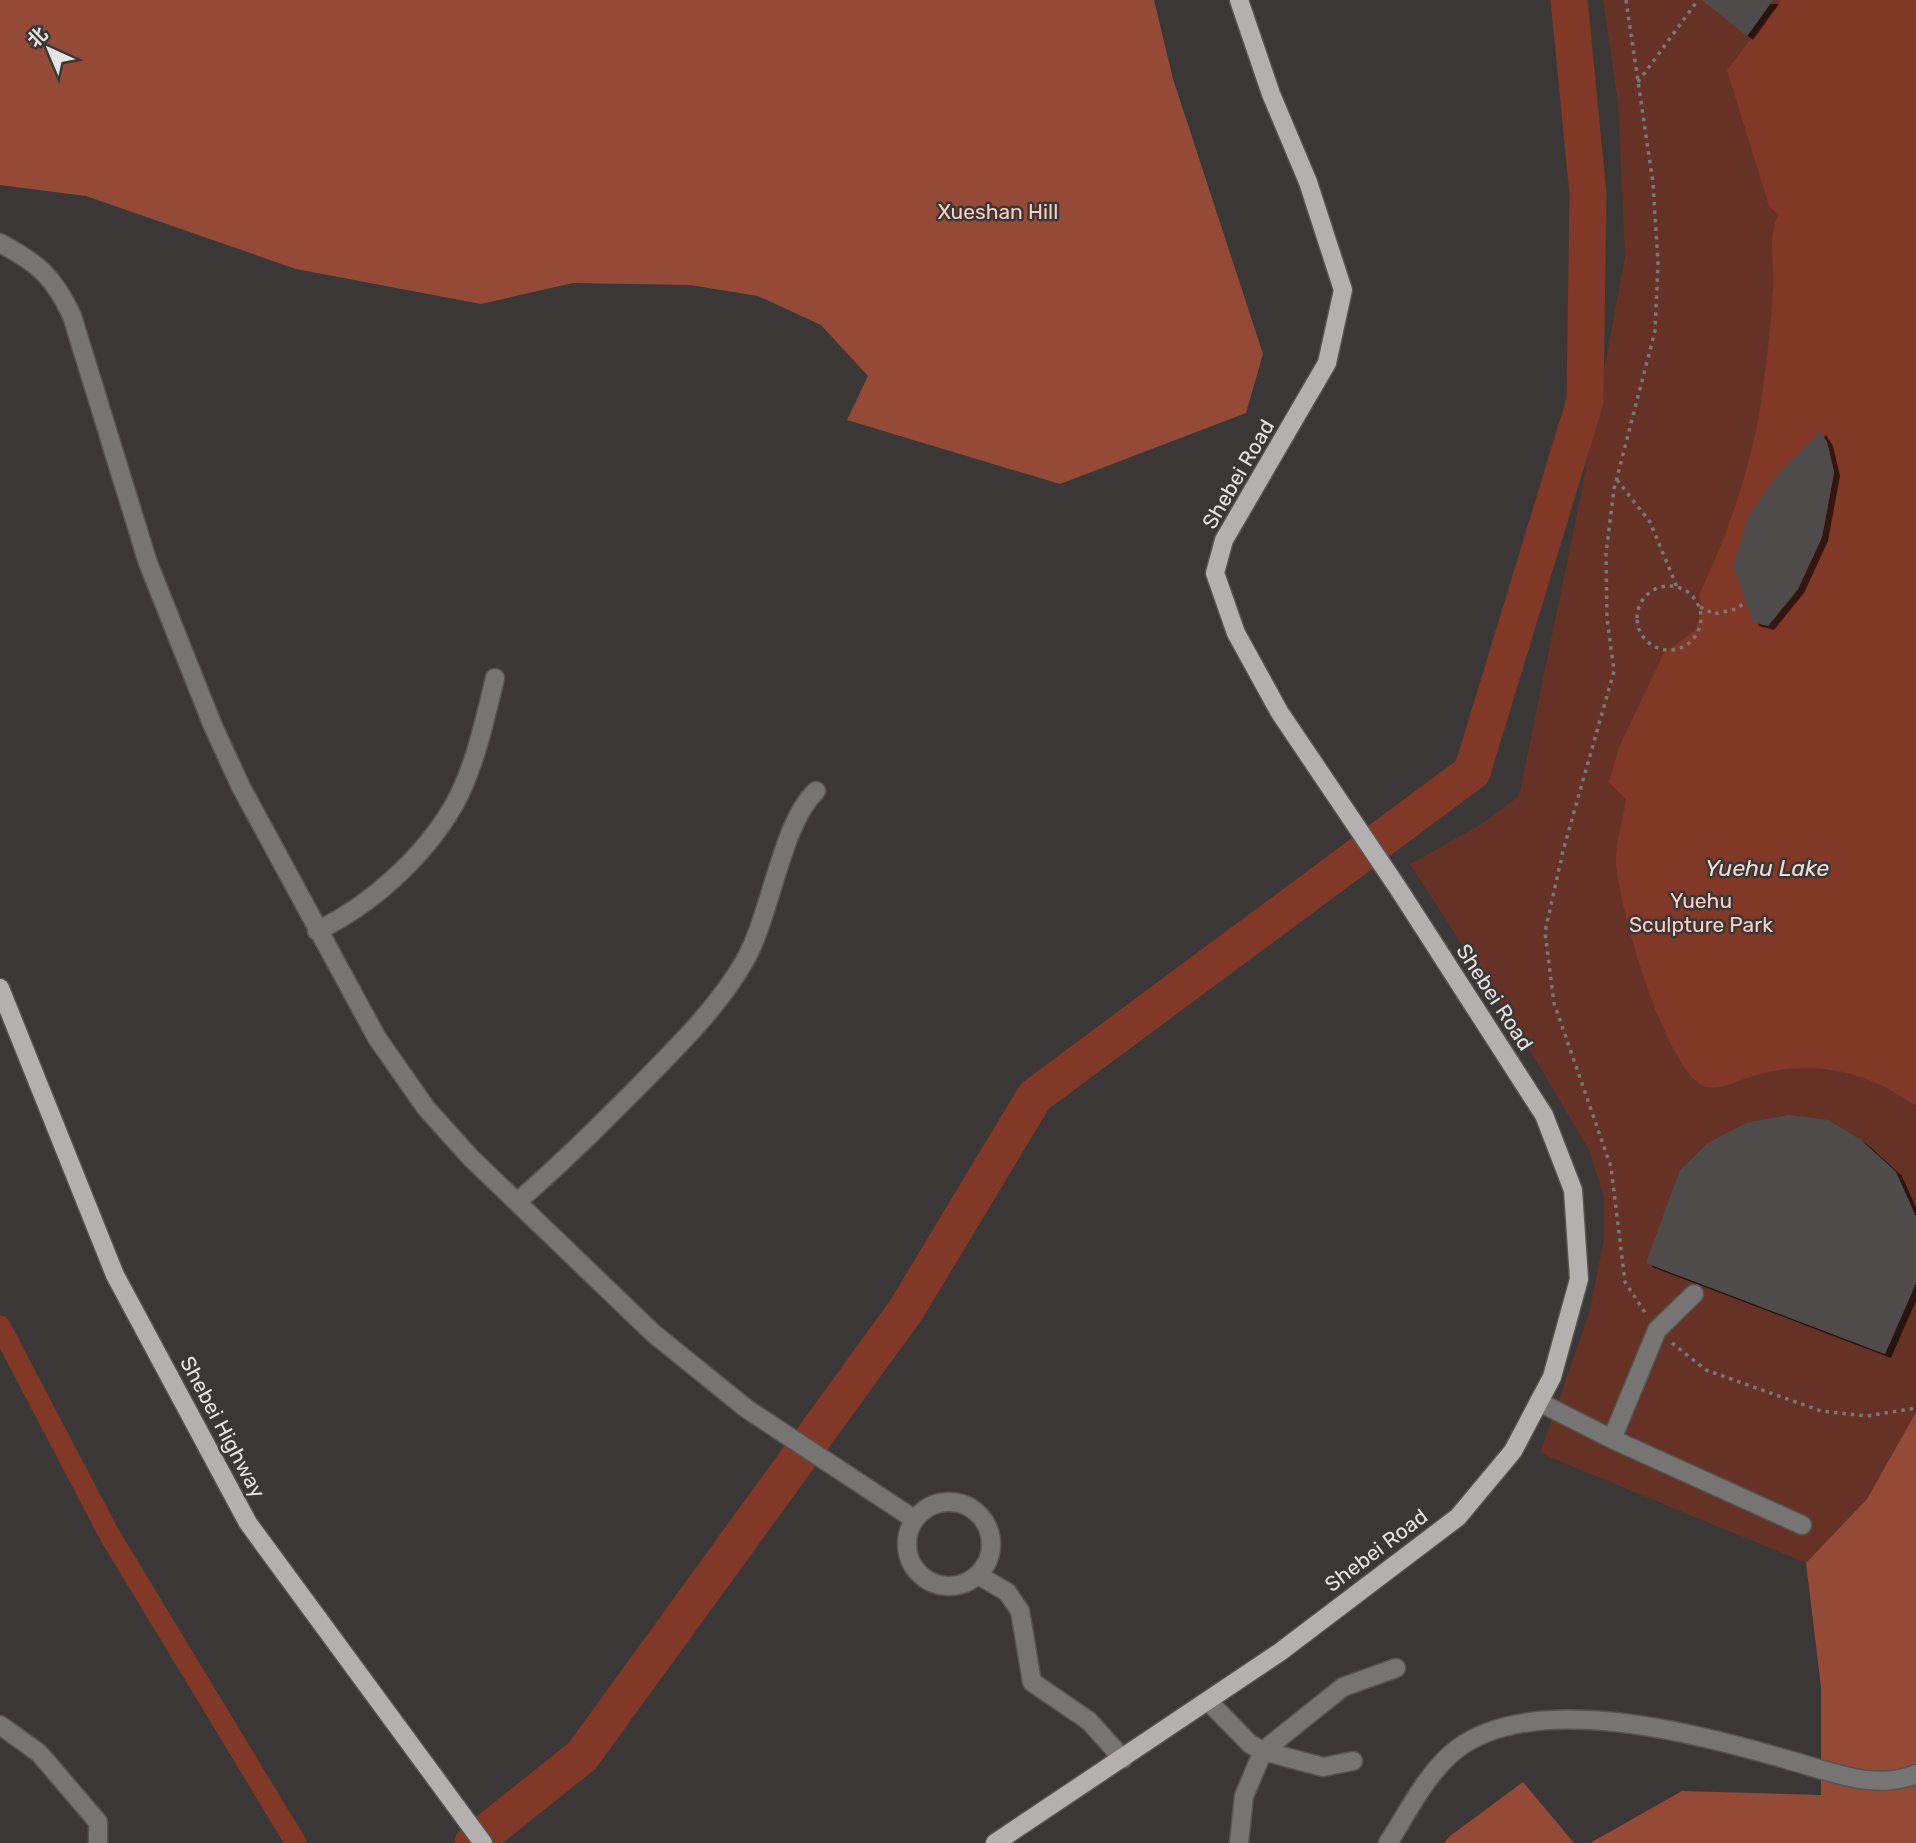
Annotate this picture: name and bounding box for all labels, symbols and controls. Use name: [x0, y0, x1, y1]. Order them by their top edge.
north arrow: [14, 14, 84, 84]
text: 北: [23, 22, 52, 52]
park label: Xueshan Hill: [938, 199, 1058, 224]
street label: Shebei Road: [1197, 415, 1279, 533]
water label: Yuehu Lake: [1705, 854, 1829, 882]
park label: Yuehu Sculpture Park: [1629, 888, 1773, 937]
street label: Shebei Road: [1451, 939, 1539, 1055]
street label: Shebei Highway: [175, 1352, 271, 1502]
street label: Shebei Road: [1320, 1503, 1432, 1597]

